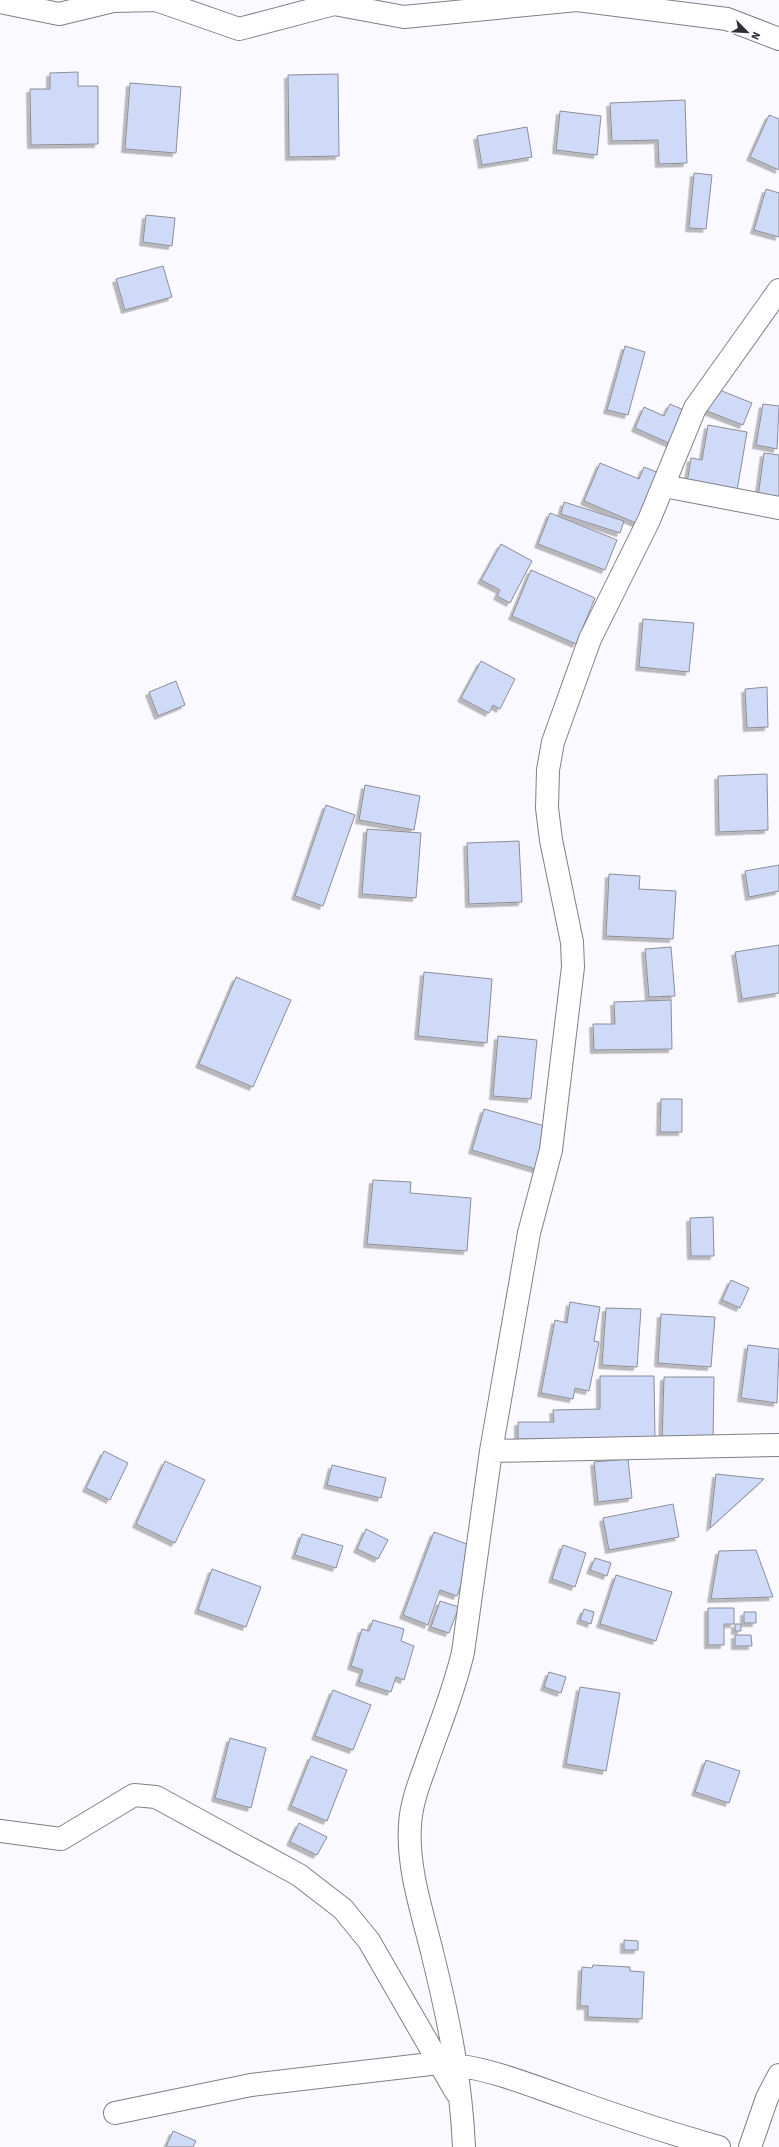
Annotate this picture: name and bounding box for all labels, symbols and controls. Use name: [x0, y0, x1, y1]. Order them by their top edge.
north arrow: [727, 12, 767, 52]
text: N: [747, 29, 764, 42]

